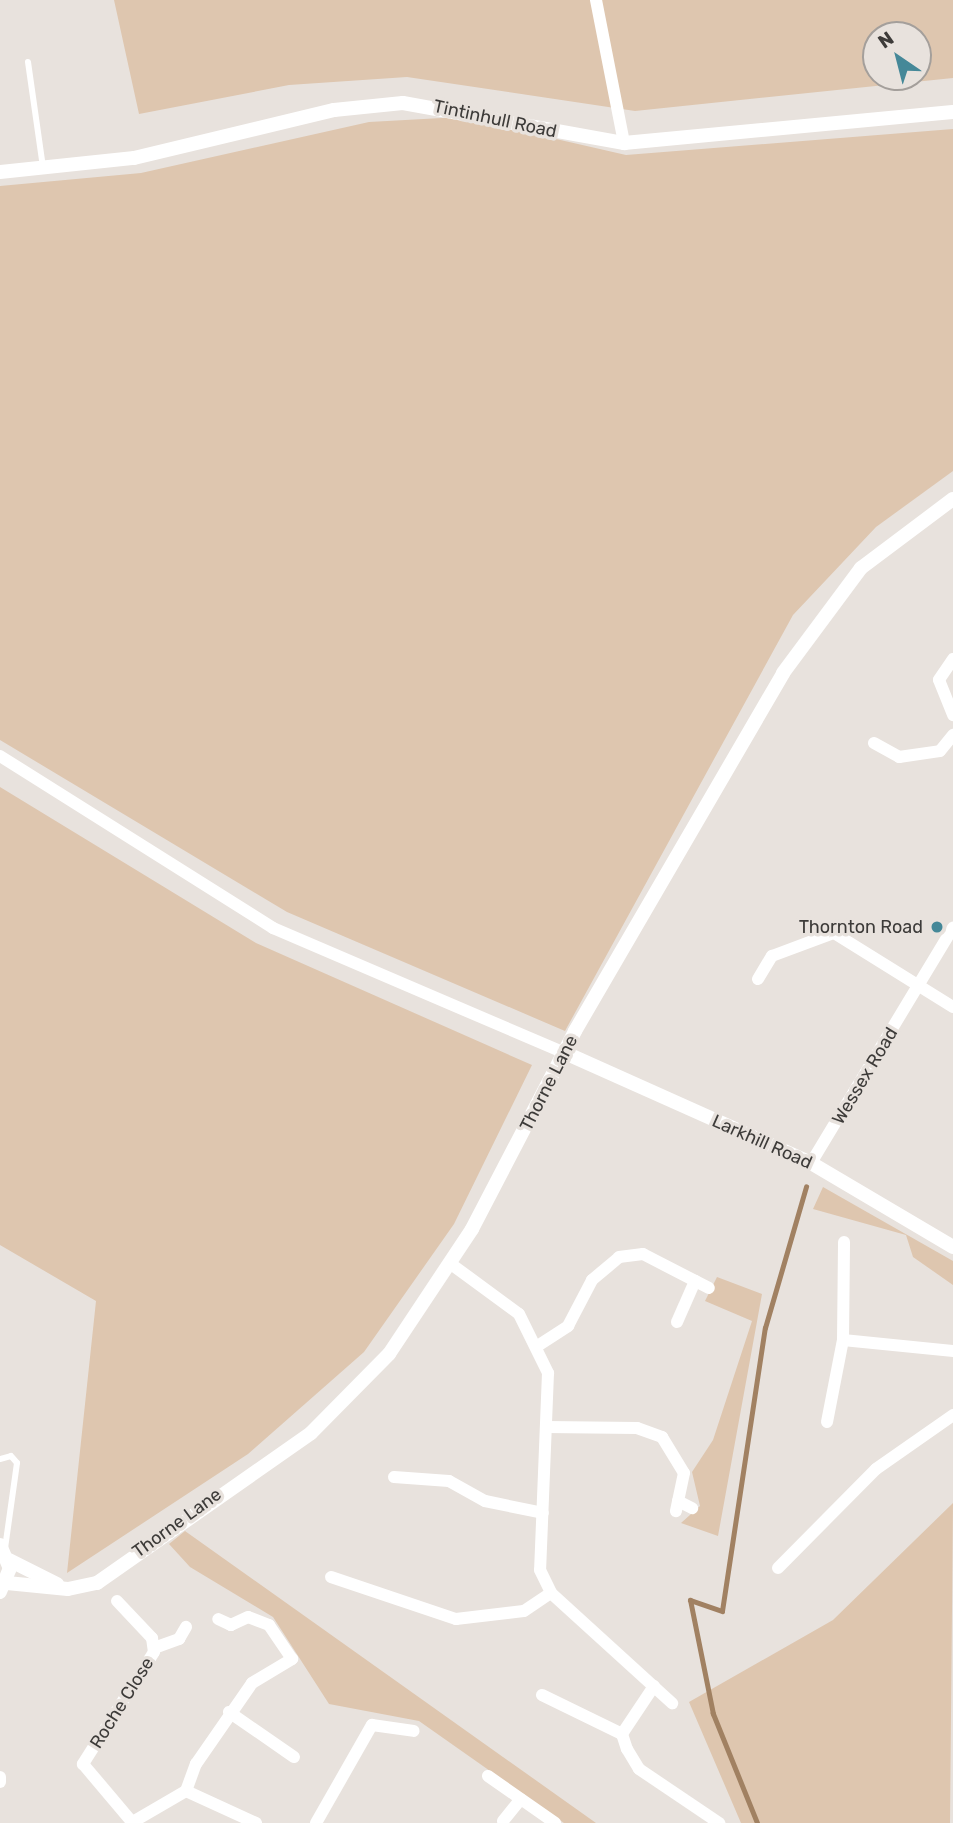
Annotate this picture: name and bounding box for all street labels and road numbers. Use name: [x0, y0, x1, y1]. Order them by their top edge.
street label: Tintinhull Road: [431, 95, 559, 143]
street label: Wessex Road: [828, 1024, 902, 1128]
street label: Thorne Lane: [516, 1031, 582, 1135]
street label: Larkhill Road: [709, 1110, 815, 1174]
street label: Thorne Lane: [128, 1484, 226, 1562]
street label: Roche Close: [85, 1653, 159, 1753]

